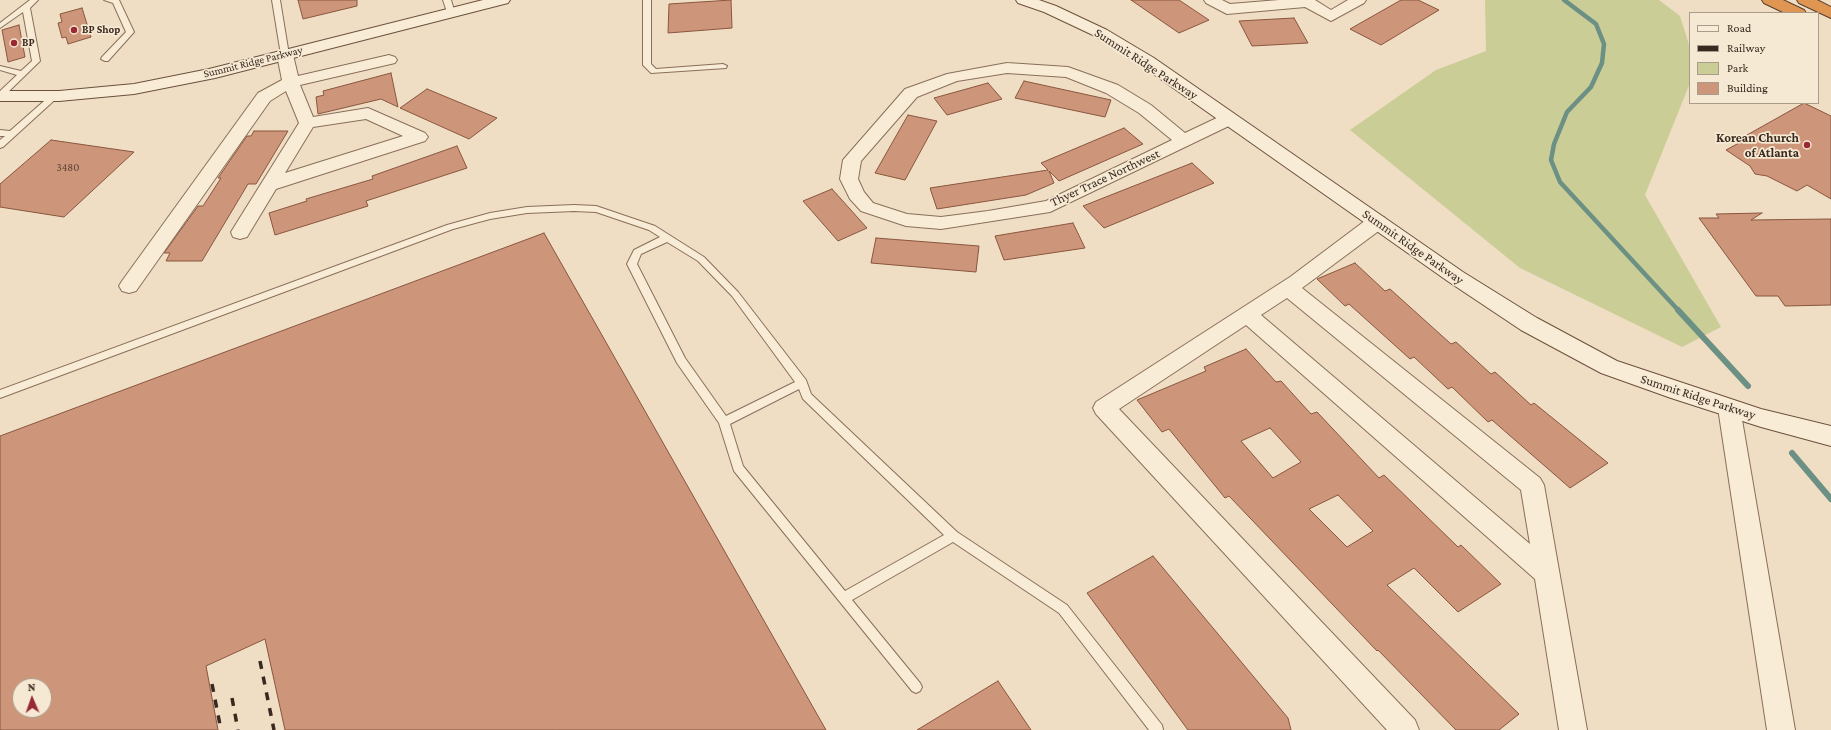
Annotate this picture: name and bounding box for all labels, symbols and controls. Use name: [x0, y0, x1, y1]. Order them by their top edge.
legend: [1689, 12, 1819, 104]
text: Road: [1727, 21, 1751, 35]
place label: BP Shop: [82, 23, 120, 37]
marker: BP Shop: [69, 25, 79, 35]
street label: Summit Ridge Parkway: [1091, 25, 1201, 103]
place label: BP: [22, 36, 35, 50]
marker: BP: [9, 38, 19, 48]
text: Railway: [1727, 41, 1765, 55]
street label: Summit Ridge Parkway: [202, 43, 304, 81]
text: Park: [1727, 61, 1748, 75]
text: Building: [1727, 81, 1768, 95]
place label: Korean Church of Atlanta: [1716, 130, 1799, 161]
marker: Korean Church of Atlanta: [1802, 140, 1812, 150]
street label: Thyer Trace Northwest: [1048, 146, 1162, 210]
house number: 3480: [57, 161, 79, 175]
street label: Summit Ridge Parkway: [1359, 206, 1467, 288]
street label: Summit Ridge Parkway: [1638, 371, 1758, 423]
north arrow: [12, 678, 52, 718]
text: N: [28, 681, 36, 693]

